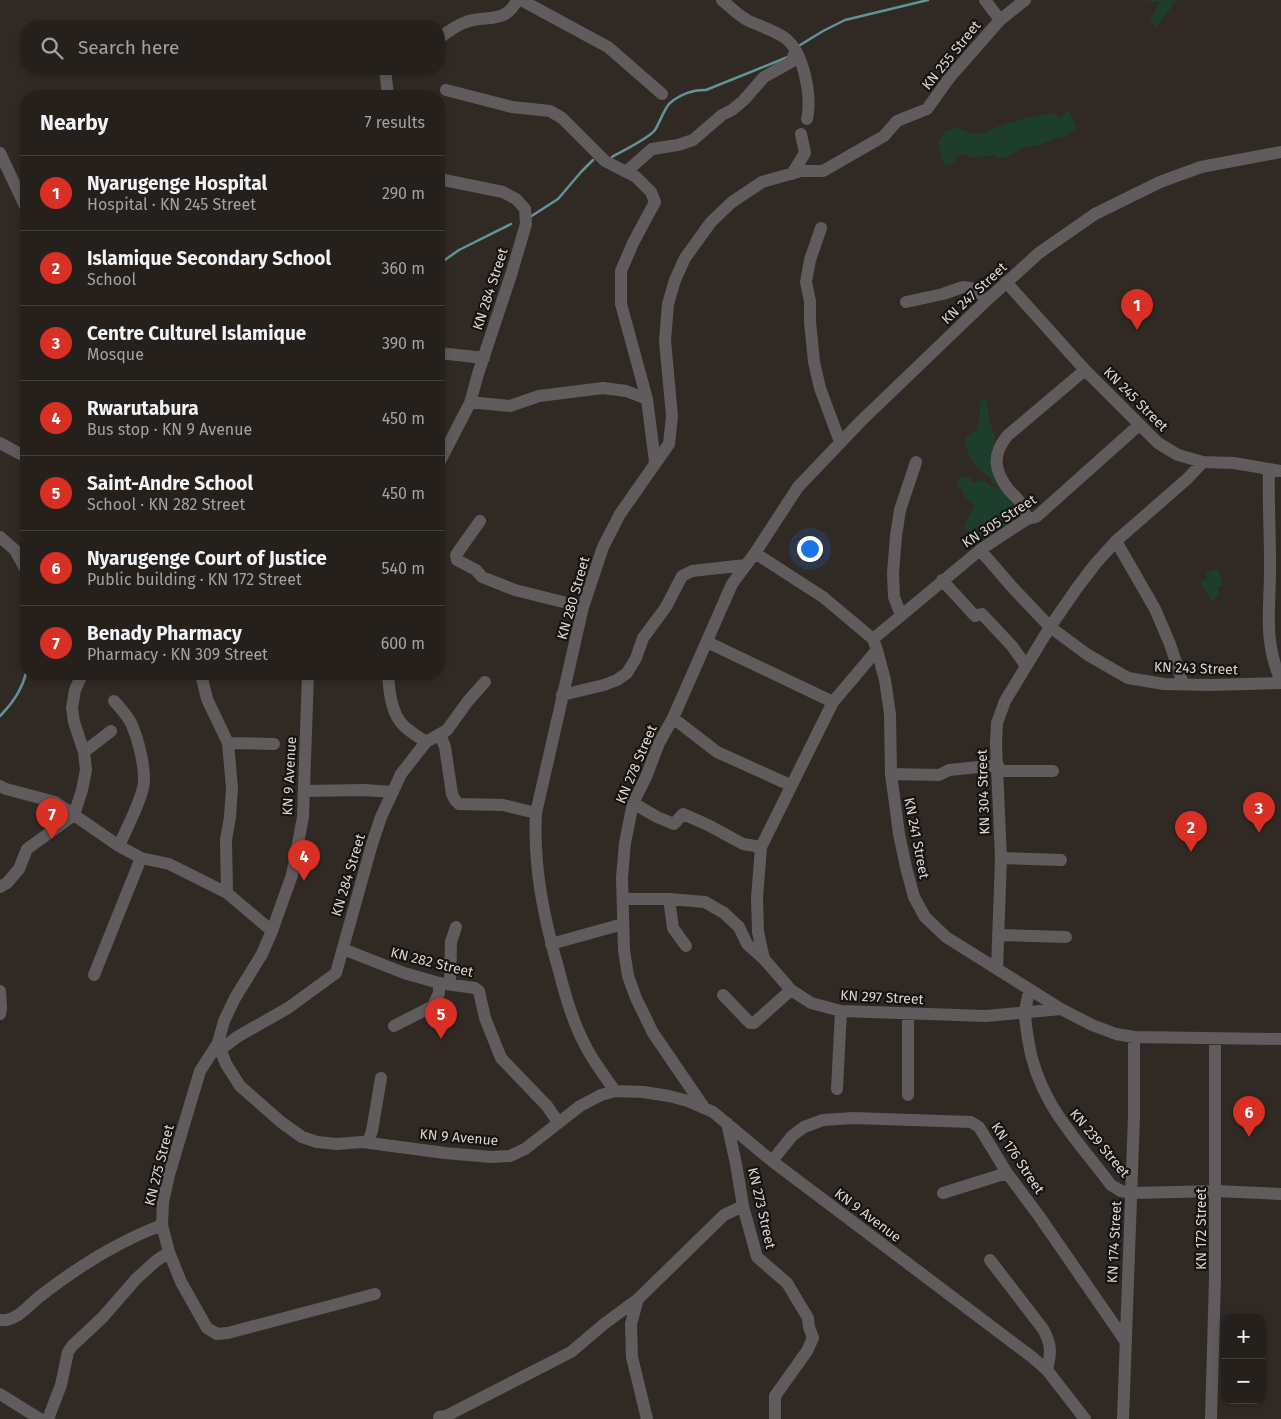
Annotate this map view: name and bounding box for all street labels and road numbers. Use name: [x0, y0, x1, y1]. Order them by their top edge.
street label: KN 255 Street: [918, 17, 985, 93]
street label: KN 284 Street: [469, 245, 512, 332]
street label: KN 247 Street: [938, 258, 1011, 328]
street label: KN 245 Street: [1100, 364, 1172, 436]
street label: KN 305 Street: [959, 491, 1040, 552]
street label: KN 280 Street: [554, 554, 594, 642]
street label: KN 243 Street: [1154, 659, 1239, 678]
street label: KN 278 Street: [612, 722, 661, 806]
street label: KN 9 Avenue: [279, 736, 300, 816]
street label: KN 304 Street: [973, 748, 993, 835]
street label: KN 241 Street: [900, 796, 933, 881]
street label: KN 284 Street: [328, 831, 369, 918]
street label: KN 282 Street: [389, 944, 476, 981]
street label: KN 297 Street: [840, 987, 925, 1008]
street label: KN 239 Street: [1066, 1106, 1134, 1182]
street label: KN 176 Street: [987, 1119, 1048, 1198]
street label: KN 275 Street: [141, 1122, 178, 1207]
street label: KN 9 Avenue: [419, 1126, 499, 1149]
street label: KN 273 Street: [744, 1166, 779, 1251]
street label: KN 9 Avenue: [831, 1185, 904, 1246]
street label: KN 172 Street: [1193, 1187, 1210, 1270]
street label: KN 174 Street: [1104, 1200, 1125, 1284]

